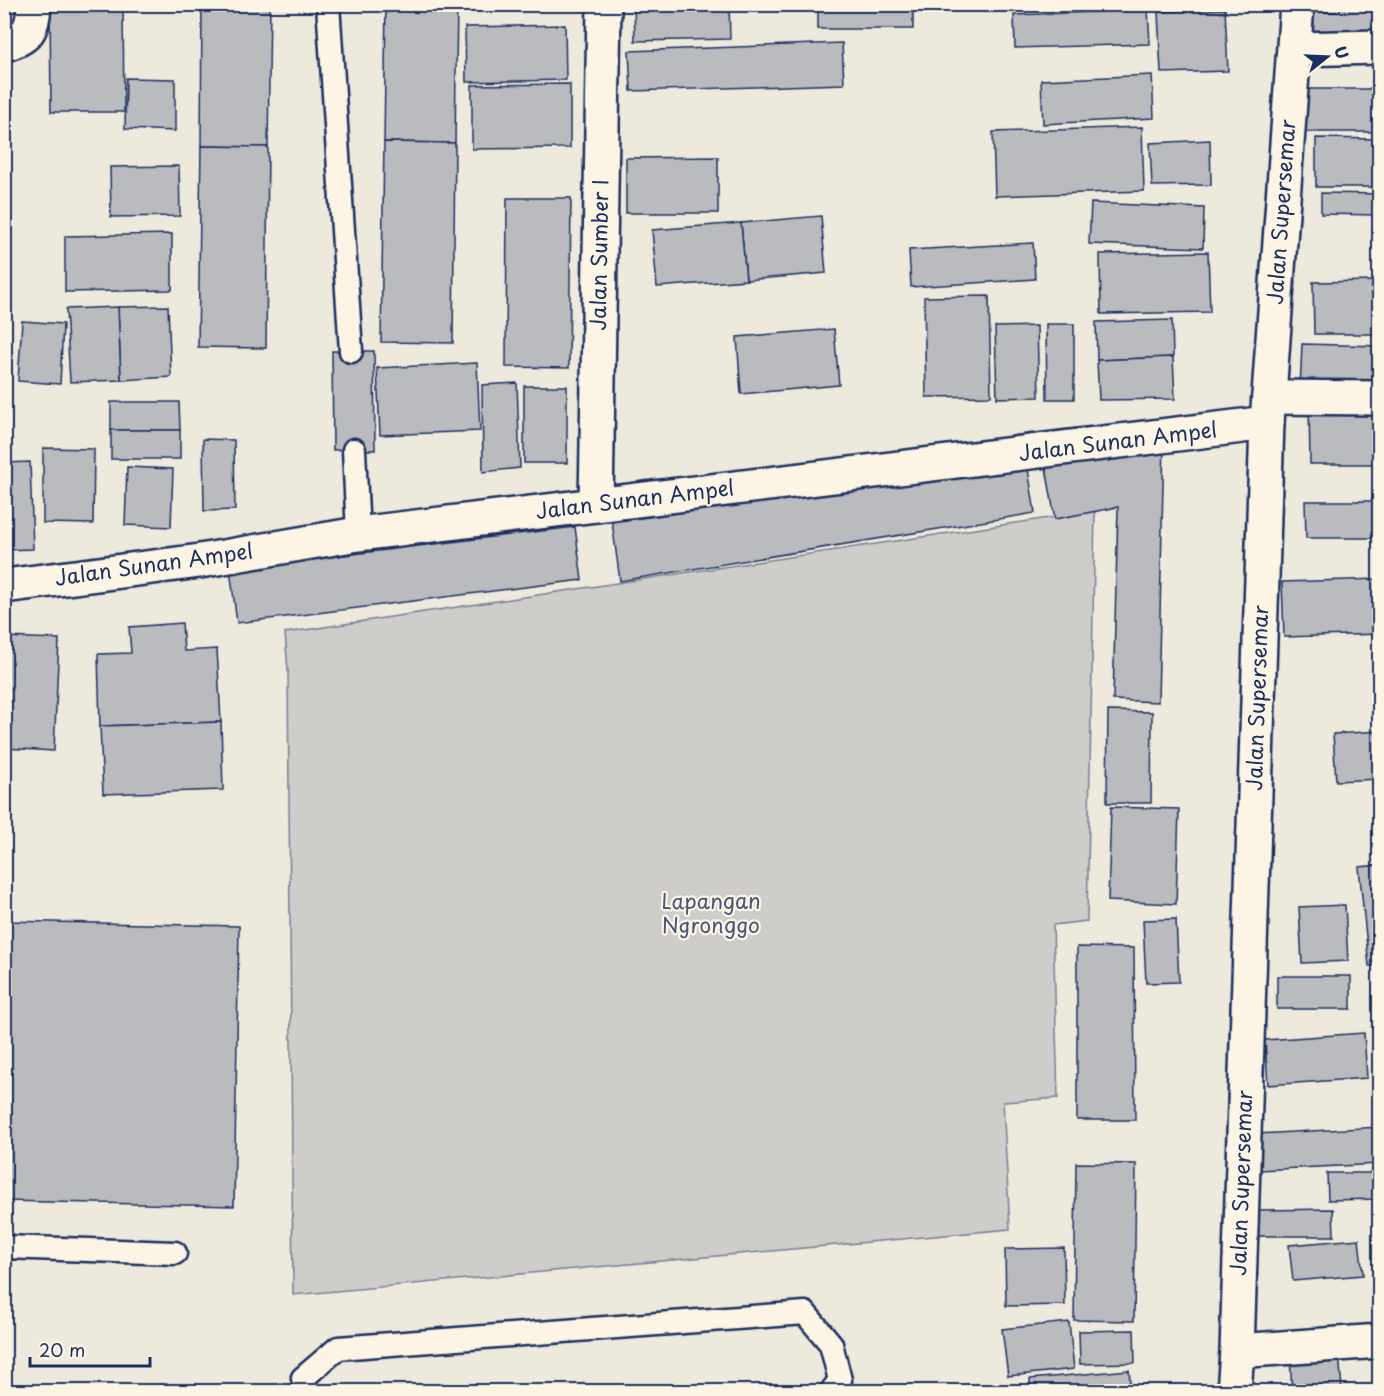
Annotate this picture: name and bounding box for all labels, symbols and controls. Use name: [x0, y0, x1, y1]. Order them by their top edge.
north arrow: [1297, 27, 1357, 87]
text: U: [1329, 43, 1356, 62]
street label: Jalan Supersemar: [1258, 118, 1302, 305]
street label: Jalan Sumber I: [581, 179, 615, 331]
street label: Jalan Sunan Ampel: [1017, 412, 1219, 468]
street label: Jalan Sunan Ampel: [534, 470, 736, 526]
street label: Jalan Sunan Ampel: [53, 533, 255, 593]
street label: Jalan Supersemar: [1237, 604, 1275, 791]
park label: Lapangan Ngronggo: [661, 884, 761, 940]
street label: Jalan Supersemar: [1221, 1089, 1259, 1276]
scale bar: [30, 1330, 150, 1368]
text: 20 m: [39, 1336, 85, 1363]

